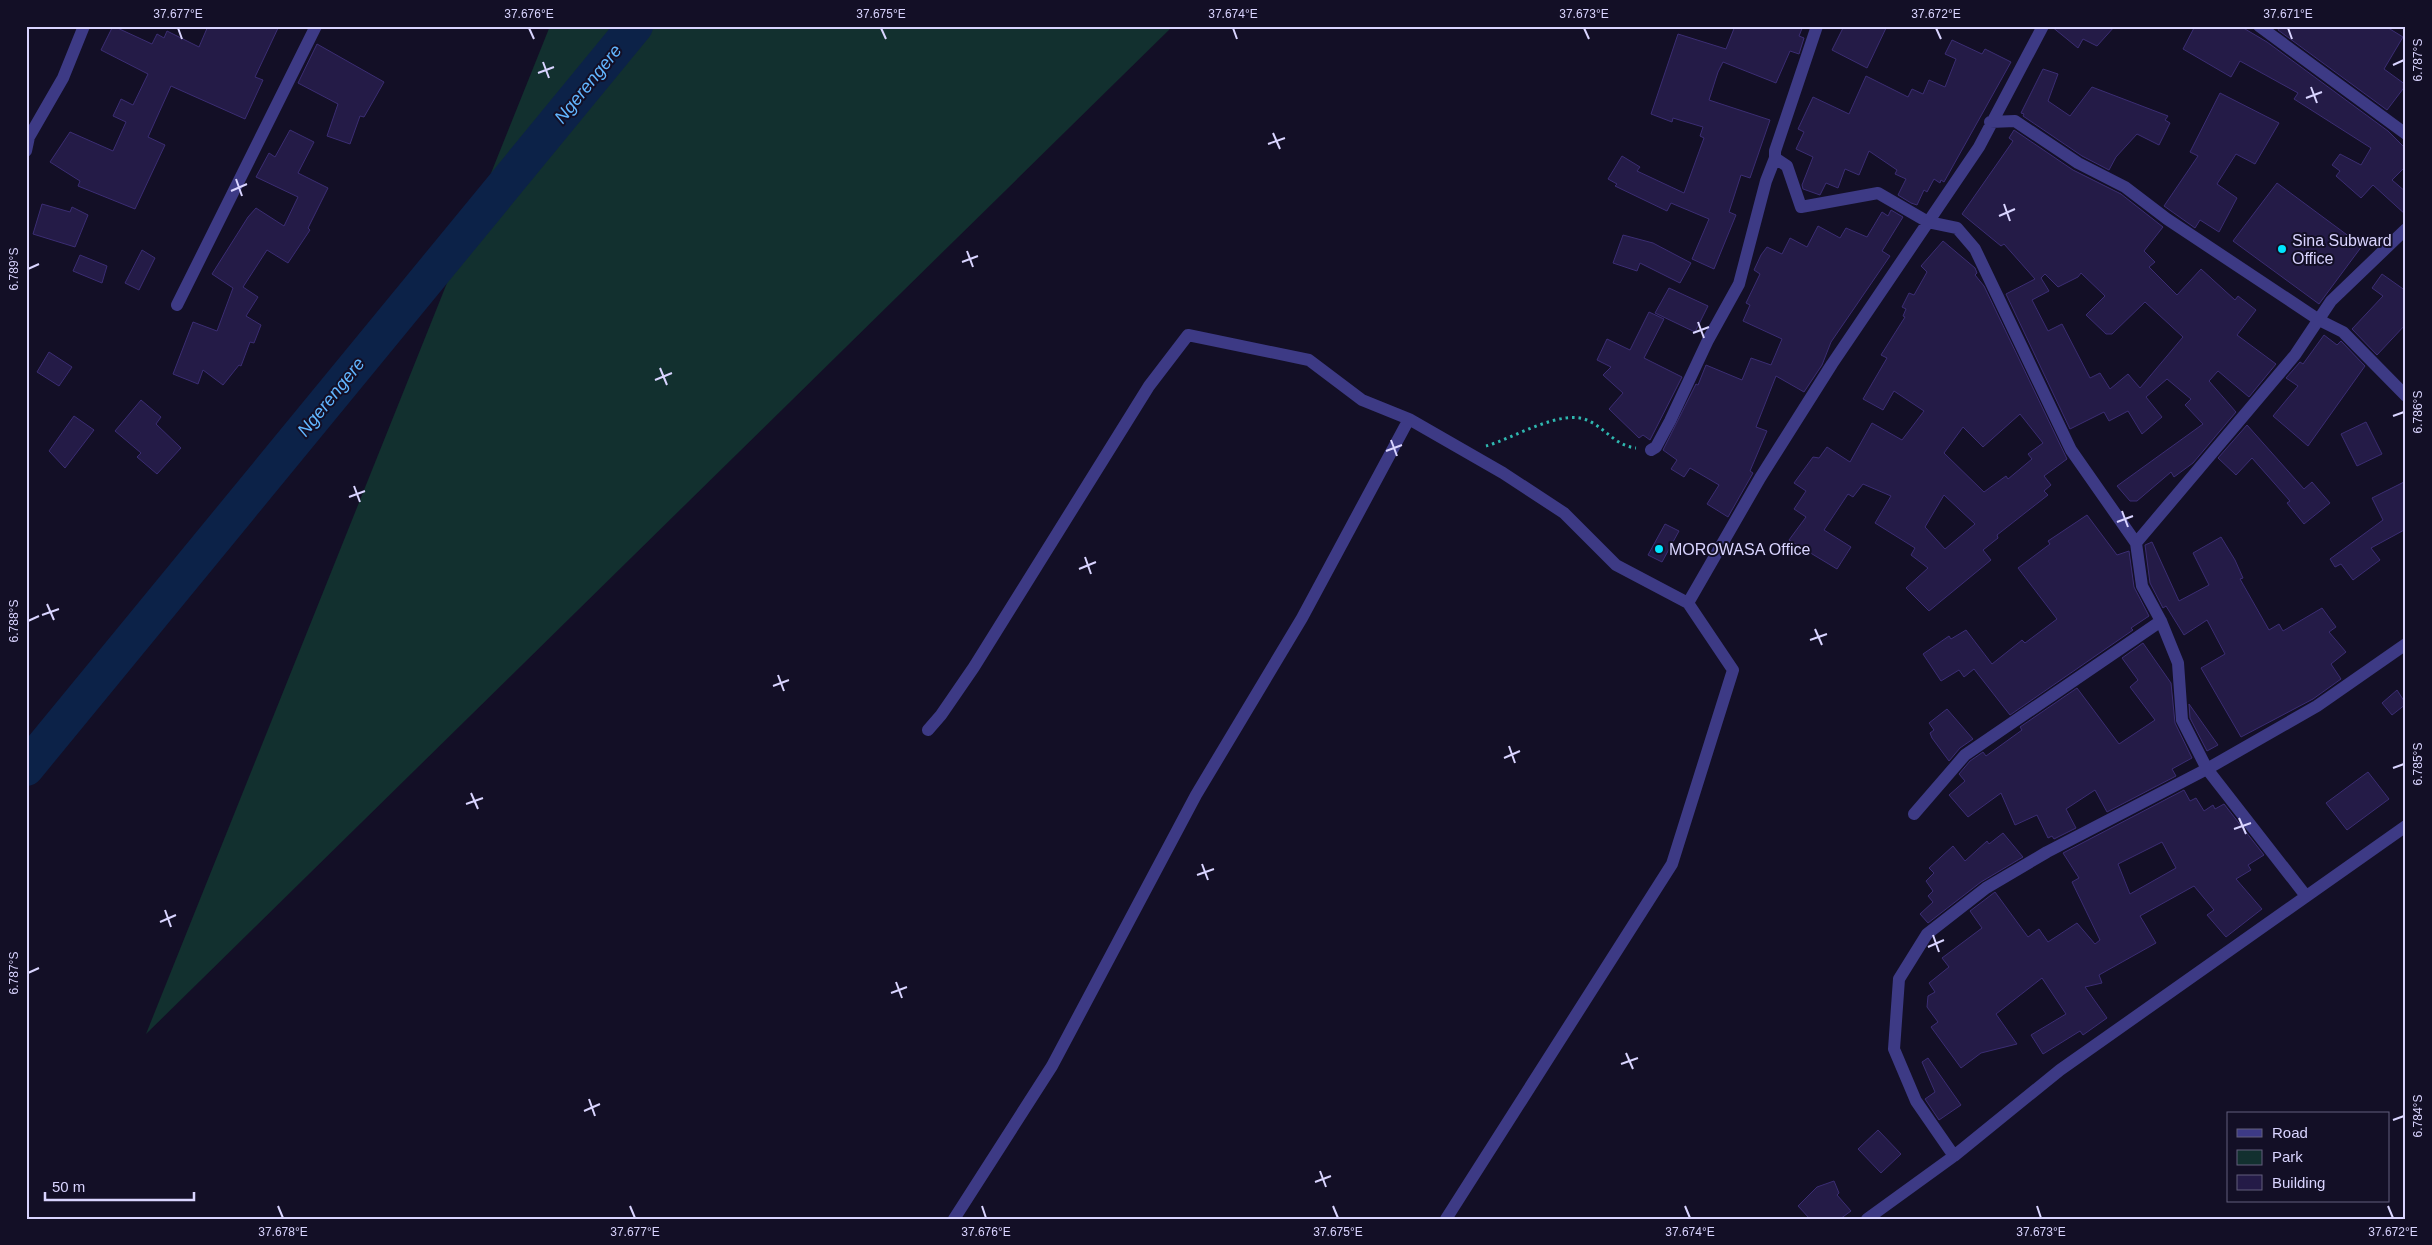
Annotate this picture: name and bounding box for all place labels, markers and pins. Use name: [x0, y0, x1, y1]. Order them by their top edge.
place label: Sina Subward Office: [2292, 232, 2392, 267]
marker: Sina Subward Office: [2276, 243, 2288, 255]
place label: MOROWASA Office: [1669, 541, 1810, 558]
marker: MOROWASA Office: [1653, 543, 1665, 555]

